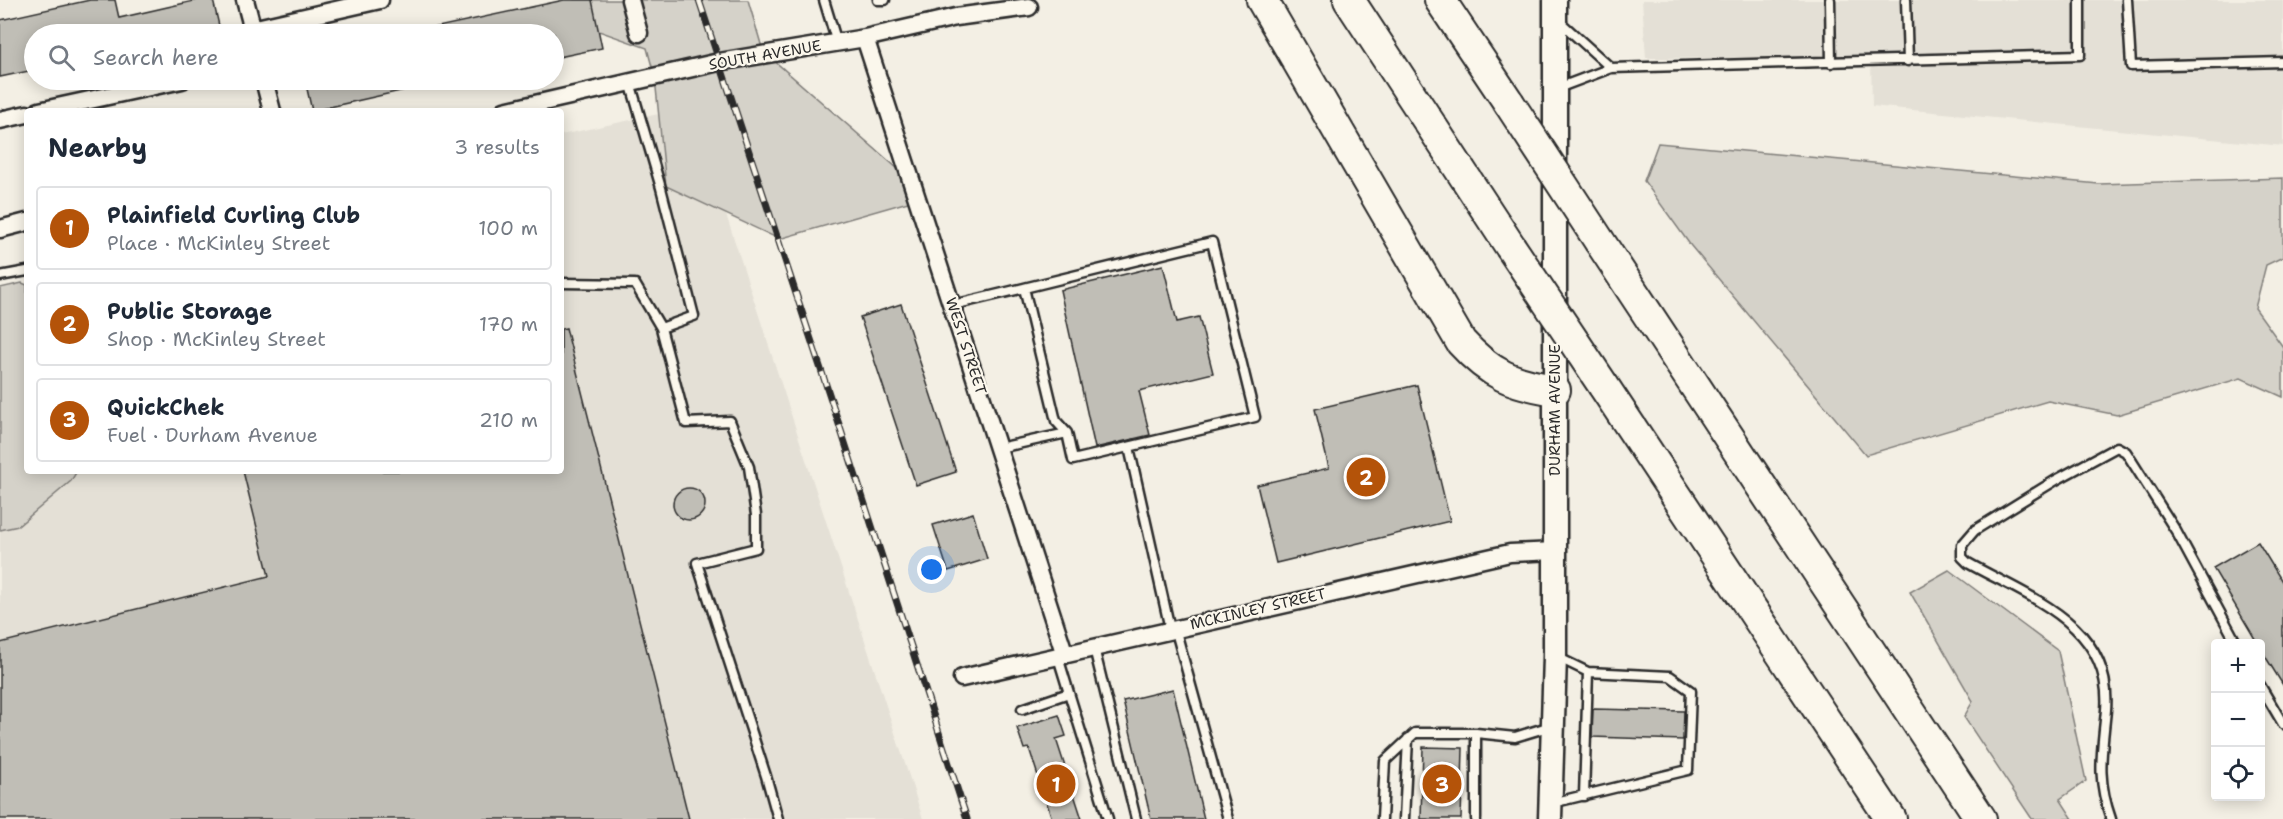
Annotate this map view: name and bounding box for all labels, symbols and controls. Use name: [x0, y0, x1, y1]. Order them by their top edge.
search box: [24, 24, 564, 90]
street label: SOUTH AVENUE: [707, 35, 823, 75]
icon: search: [45, 41, 78, 74]
text: Search here: [93, 43, 219, 72]
text: Nearby: [48, 130, 147, 165]
text: 3 results: [454, 134, 540, 160]
text: Plainfield Curling Club: [107, 201, 360, 230]
text: 1: [65, 215, 74, 241]
text: 100 m: [478, 215, 538, 241]
text: Place · McKinley Street: [107, 230, 330, 256]
street label: WEST STREET: [941, 295, 991, 397]
text: Public Storage: [107, 297, 272, 326]
text: 2: [63, 311, 77, 337]
text: 170 m: [479, 311, 538, 337]
text: Shop · McKinley Street: [107, 326, 326, 352]
street label: DURHAM AVENUE: [1545, 344, 1565, 476]
text: QuickChek: [107, 393, 225, 422]
text: 3: [63, 407, 77, 433]
text: 210 m: [479, 407, 538, 433]
text: Fuel · Durham Avenue: [107, 422, 318, 448]
pin: 2: [1346, 454, 1386, 500]
your location: [917, 555, 946, 584]
street label: MCKINLEY STREET: [1188, 584, 1328, 634]
map controls: [2211, 639, 2265, 801]
button: +: [2211, 639, 2265, 693]
button: −: [2211, 693, 2265, 747]
button: locate: [2211, 747, 2265, 801]
pin: 1: [1036, 762, 1076, 806]
pin: 3: [1422, 762, 1462, 806]

